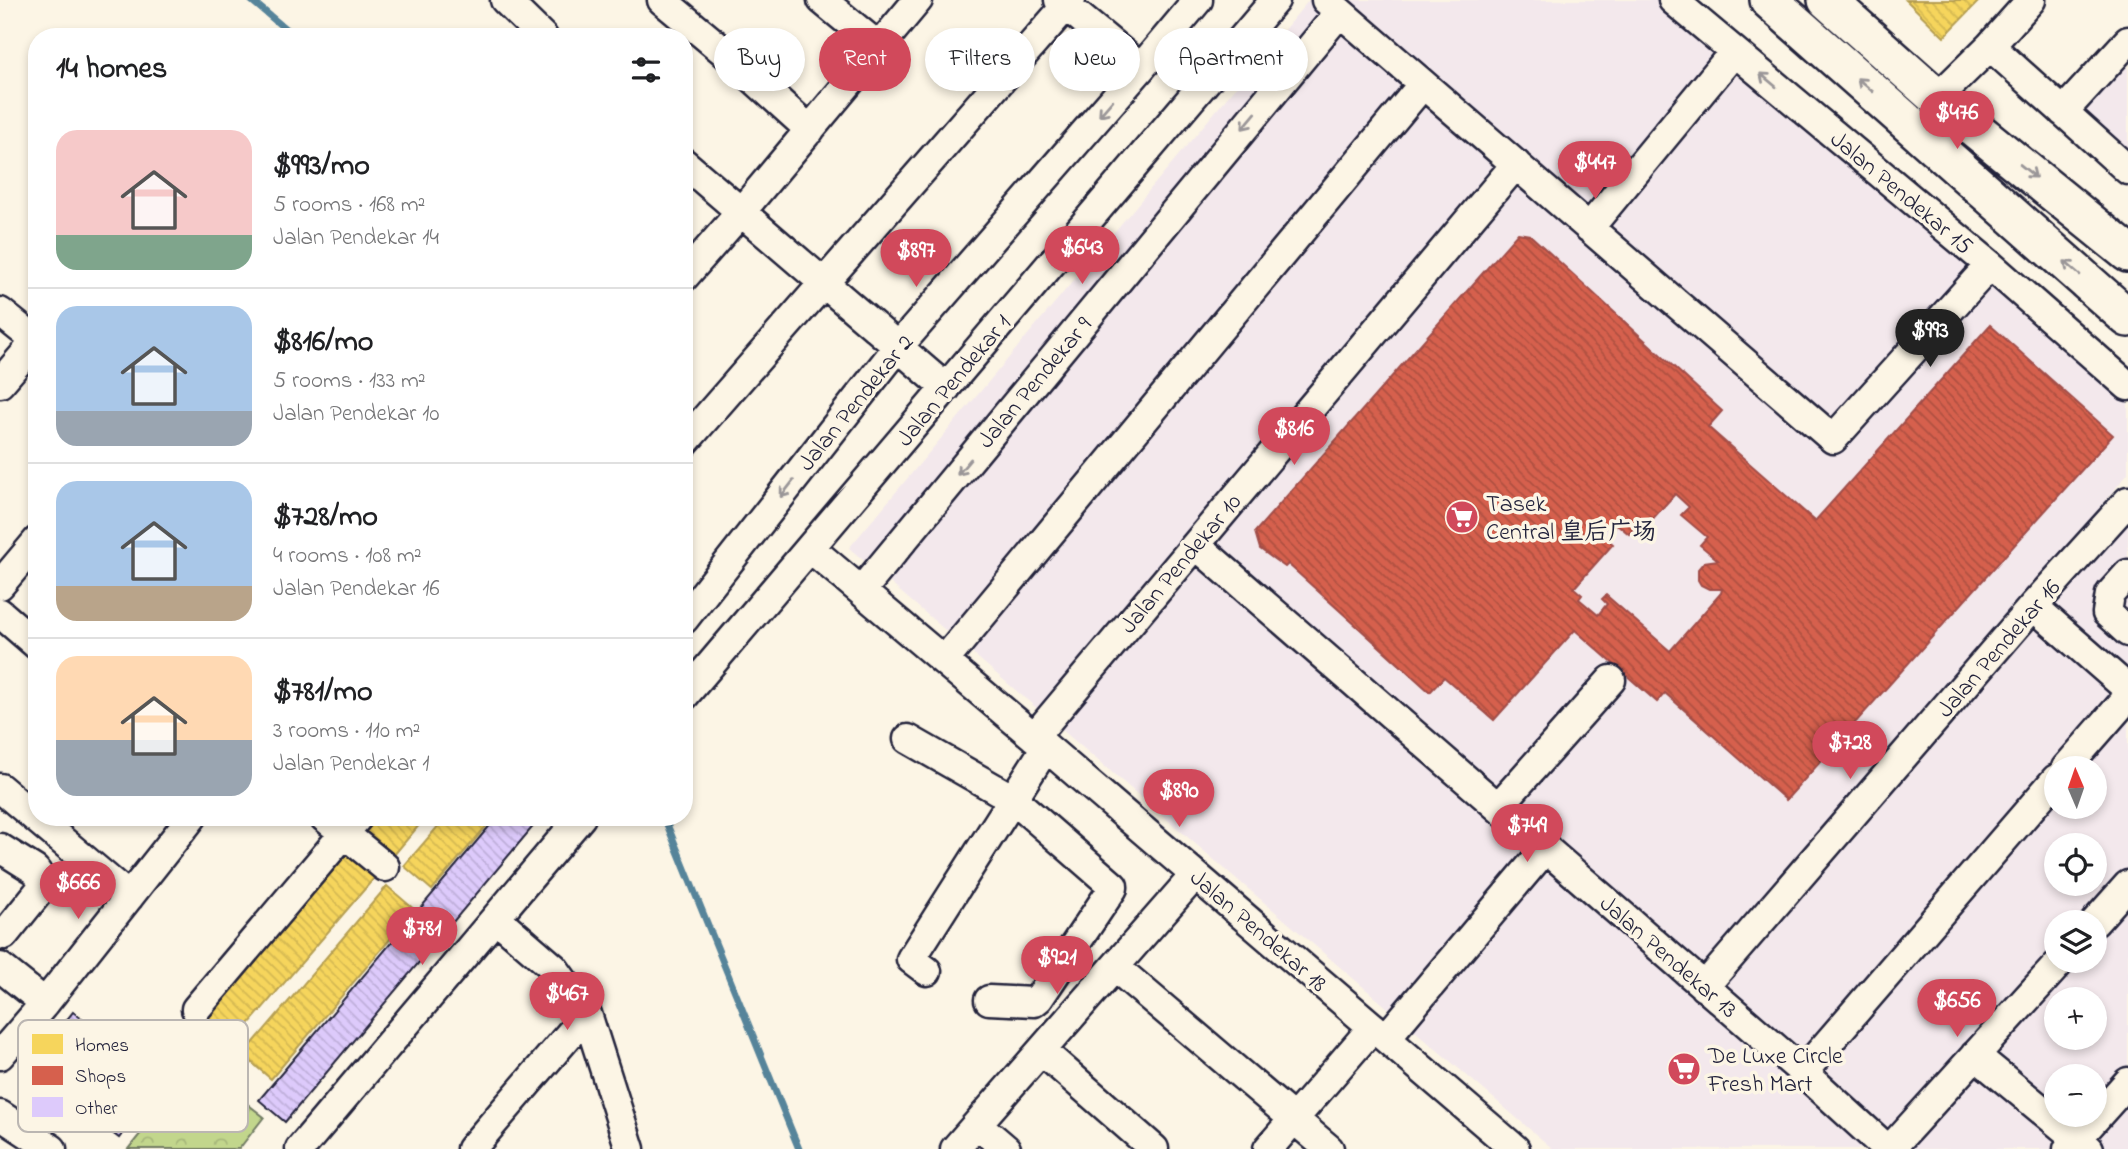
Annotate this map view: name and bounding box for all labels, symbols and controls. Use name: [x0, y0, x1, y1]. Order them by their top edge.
chip: Buy: [714, 28, 805, 91]
chip: Rent: [819, 28, 911, 91]
chip: Filters: [925, 28, 1035, 91]
chip: New: [1049, 28, 1140, 91]
chip: Apartment: [1154, 28, 1308, 91]
text: 14 homes: [56, 48, 167, 92]
icon: filters: [627, 51, 665, 89]
one-way arrow: [1760, 72, 1778, 88]
one-way arrow: [1856, 77, 1874, 93]
pin: $476: [1916, 92, 1998, 151]
text: $476: [1936, 97, 1979, 130]
one-way arrow: [1098, 99, 1114, 117]
one-way arrow: [1242, 112, 1257, 130]
street label: Jalan Pendekar 15: [1821, 124, 1980, 264]
pin: $447: [1554, 142, 1636, 201]
text: $993/mo: [273, 145, 370, 189]
text: $447: [1574, 147, 1616, 180]
icon: home: [112, 158, 196, 242]
one-way arrow: [2018, 164, 2036, 179]
text: 5 rooms · 168 m²: [273, 189, 425, 222]
text: Jalan Pendekar 14: [273, 222, 439, 255]
pin: $643: [1041, 226, 1123, 286]
pin: $897: [875, 230, 957, 289]
text: $643: [1060, 232, 1104, 265]
text: $897: [897, 235, 935, 268]
one-way arrow: [2064, 260, 2082, 276]
street label: Jalan Pendekar 1: [889, 308, 1021, 455]
street label: Jalan Pendekar 9: [970, 309, 1102, 457]
pin: $993: [1889, 310, 1971, 369]
text: $993: [1911, 315, 1949, 348]
text: $816/mo: [273, 321, 373, 365]
street label: Jalan Pendekar 2: [791, 327, 923, 480]
icon: home: [112, 334, 196, 418]
text: 5 rooms · 133 m²: [273, 365, 426, 398]
text: Jalan Pendekar 10: [273, 398, 439, 431]
pin: $816: [1253, 407, 1335, 467]
text: $816: [1274, 413, 1314, 446]
one-way arrow: [956, 457, 972, 475]
one-way arrow: [779, 479, 794, 497]
street label: Jalan Pendekar 10: [1113, 487, 1251, 642]
place label: Tasek Central 皇后广场: [1486, 488, 1656, 551]
text: $728/mo: [273, 496, 378, 540]
supermarket icon: Tasek Central 皇后广场: [1443, 498, 1481, 536]
icon: home: [112, 509, 196, 593]
text: 4 rooms · 108 m²: [273, 540, 422, 573]
street label: Jalan Pendekar 16: [1930, 572, 2070, 727]
text: Jalan Pendekar 16: [273, 573, 440, 606]
text: $781/mo: [273, 671, 372, 715]
icon: home: [112, 684, 196, 768]
text: 3 rooms · 110 m²: [273, 715, 420, 748]
pin: $728: [1809, 722, 1891, 781]
text: $728: [1828, 727, 1872, 760]
text: Jalan Pendekar 1: [273, 748, 430, 781]
north arrow: [2044, 756, 2107, 819]
map controls: [2044, 756, 2107, 1127]
pin: $890: [1138, 770, 1220, 829]
text: $890: [1159, 775, 1199, 808]
pin: $749: [1486, 804, 1568, 864]
text: $749: [1507, 810, 1547, 843]
button: locate: [2044, 833, 2107, 896]
pin: $666: [37, 862, 119, 921]
street label: Jalan Pendekar 18: [1181, 862, 1334, 1002]
text: $666: [56, 867, 100, 900]
street label: Jalan Pendekar 13: [1591, 888, 1744, 1028]
pin: $781: [381, 908, 463, 967]
button: layers: [2044, 910, 2107, 973]
text: $781: [402, 913, 442, 946]
pin: $921: [1016, 936, 1098, 996]
text: $921: [1037, 942, 1077, 975]
pin: $467: [526, 972, 608, 1032]
text: $467: [546, 978, 589, 1011]
pin: $656: [1916, 979, 1998, 1039]
text: $656: [1933, 985, 1981, 1018]
button: +: [2044, 987, 2107, 1050]
legend: [18, 1020, 248, 1132]
text: Homes: [75, 1033, 129, 1060]
place label: De Luxe Circle Fresh Mart: [1707, 1040, 1843, 1103]
supermarket icon: De Luxe Circle Fresh Mart: [1665, 1050, 1703, 1088]
text: Shops: [75, 1064, 126, 1091]
button: −: [2044, 1064, 2107, 1127]
text: Other: [75, 1096, 117, 1123]

